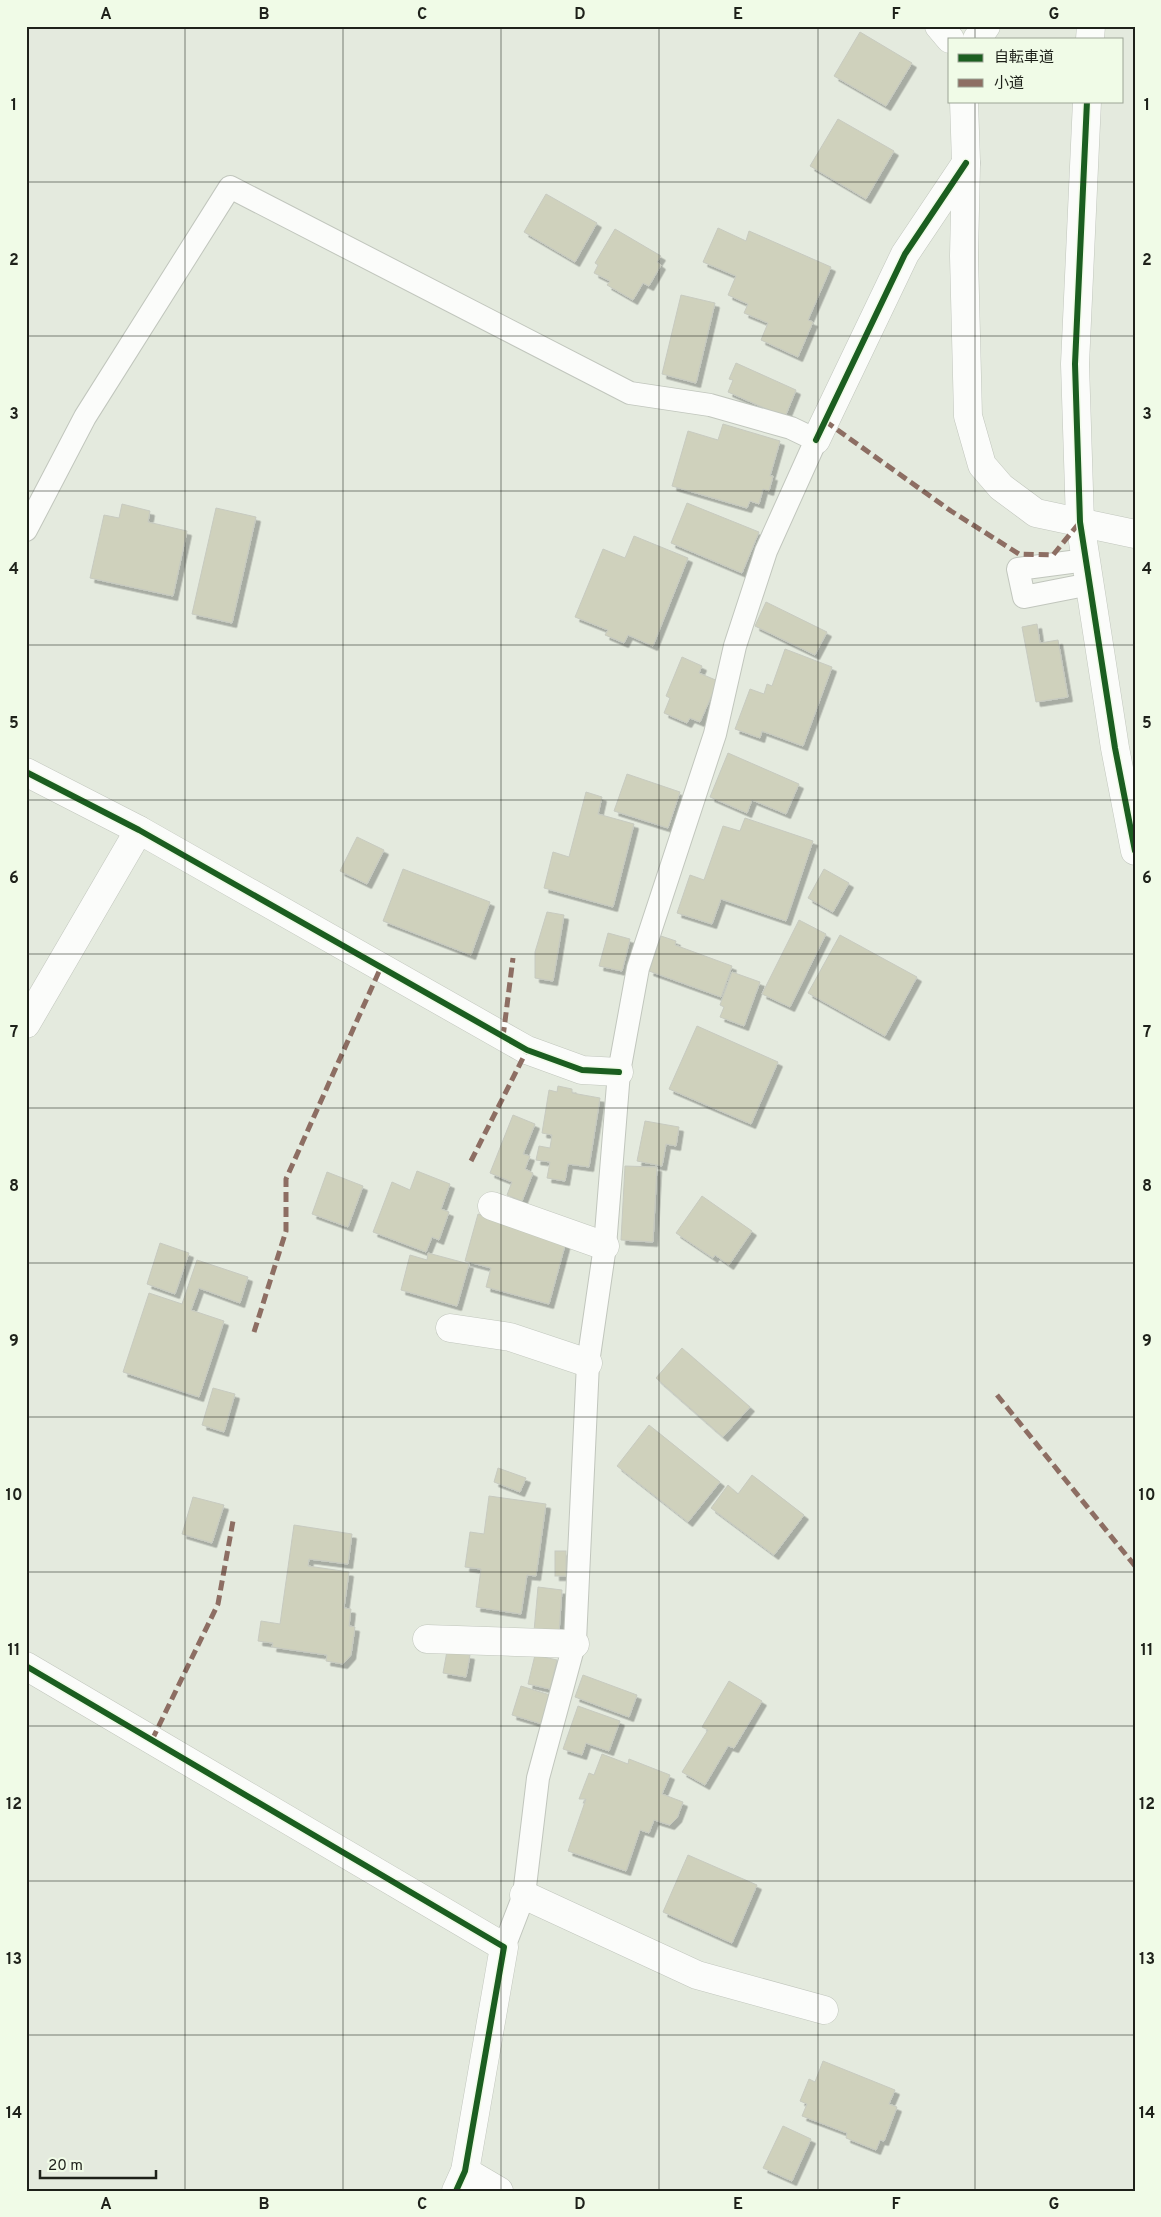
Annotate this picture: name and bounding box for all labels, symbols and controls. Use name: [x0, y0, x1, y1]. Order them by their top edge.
text: A: [100, 5, 112, 25]
text: B: [258, 5, 270, 25]
text: C: [417, 5, 427, 25]
text: D: [574, 5, 586, 25]
text: E: [733, 5, 743, 25]
text: F: [891, 5, 901, 25]
text: G: [1049, 5, 1059, 25]
legend: [948, 38, 1124, 102]
text: 自転車道: [994, 49, 1054, 68]
text: 小道: [994, 75, 1024, 94]
text: 1: [11, 96, 17, 116]
text: 1: [1144, 96, 1150, 116]
text: 2: [9, 251, 19, 271]
text: 2: [1142, 251, 1152, 271]
text: 3: [9, 405, 19, 425]
text: 3: [1142, 405, 1152, 425]
text: 4: [9, 560, 19, 580]
text: 4: [1142, 560, 1152, 580]
text: 5: [9, 714, 19, 734]
text: 5: [1142, 714, 1152, 734]
text: 6: [9, 869, 19, 889]
text: 6: [1142, 869, 1152, 889]
text: 7: [10, 1023, 18, 1043]
text: 7: [1143, 1023, 1151, 1043]
text: 8: [9, 1177, 19, 1197]
text: 8: [1142, 1177, 1152, 1197]
text: 9: [9, 1332, 19, 1352]
text: 9: [1142, 1332, 1152, 1352]
text: 10: [6, 1486, 22, 1506]
text: 10: [1139, 1486, 1155, 1506]
text: 11: [8, 1641, 20, 1661]
text: 11: [1141, 1641, 1153, 1661]
text: 12: [6, 1795, 22, 1815]
text: 12: [1139, 1795, 1155, 1815]
text: 13: [6, 1950, 22, 1970]
text: 13: [1139, 1950, 1155, 1970]
text: 14: [6, 2104, 22, 2124]
text: 14: [1139, 2104, 1155, 2124]
scale bar: [40, 2147, 156, 2179]
text: 20 m: [48, 2157, 83, 2176]
text: A: [100, 2195, 112, 2215]
text: B: [258, 2195, 270, 2215]
text: C: [417, 2195, 427, 2215]
text: D: [574, 2195, 586, 2215]
text: E: [733, 2195, 743, 2215]
text: F: [891, 2195, 901, 2215]
text: G: [1049, 2195, 1059, 2215]

